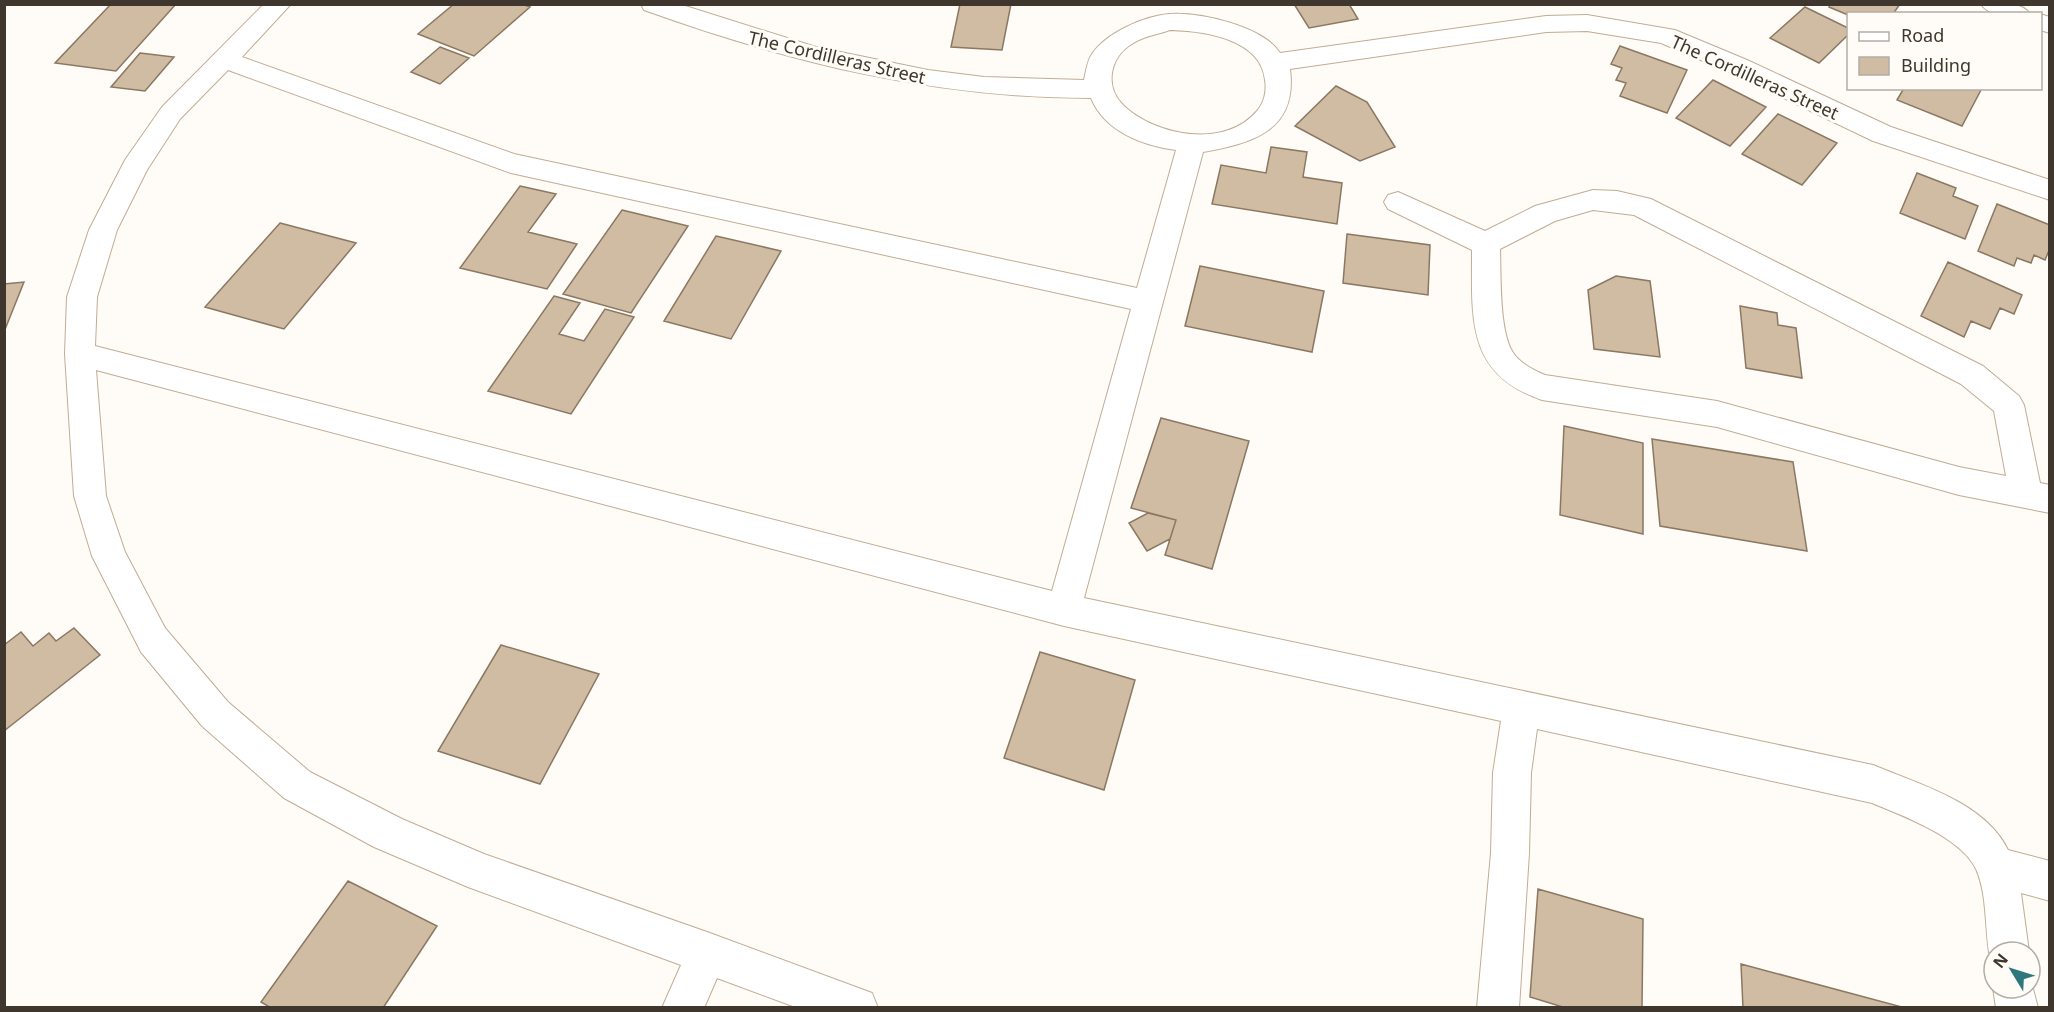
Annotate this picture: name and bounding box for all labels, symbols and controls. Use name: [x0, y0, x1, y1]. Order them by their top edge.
legend: [1847, 12, 2042, 90]
text: Road: [1901, 23, 1944, 47]
street label: The Cordilleras Street: [746, 25, 928, 89]
street label: The Cordilleras Street: [1667, 29, 1843, 125]
text: Building: [1901, 53, 1971, 77]
north arrow: [1982, 940, 2042, 1000]
text: N: [1988, 949, 2013, 973]

